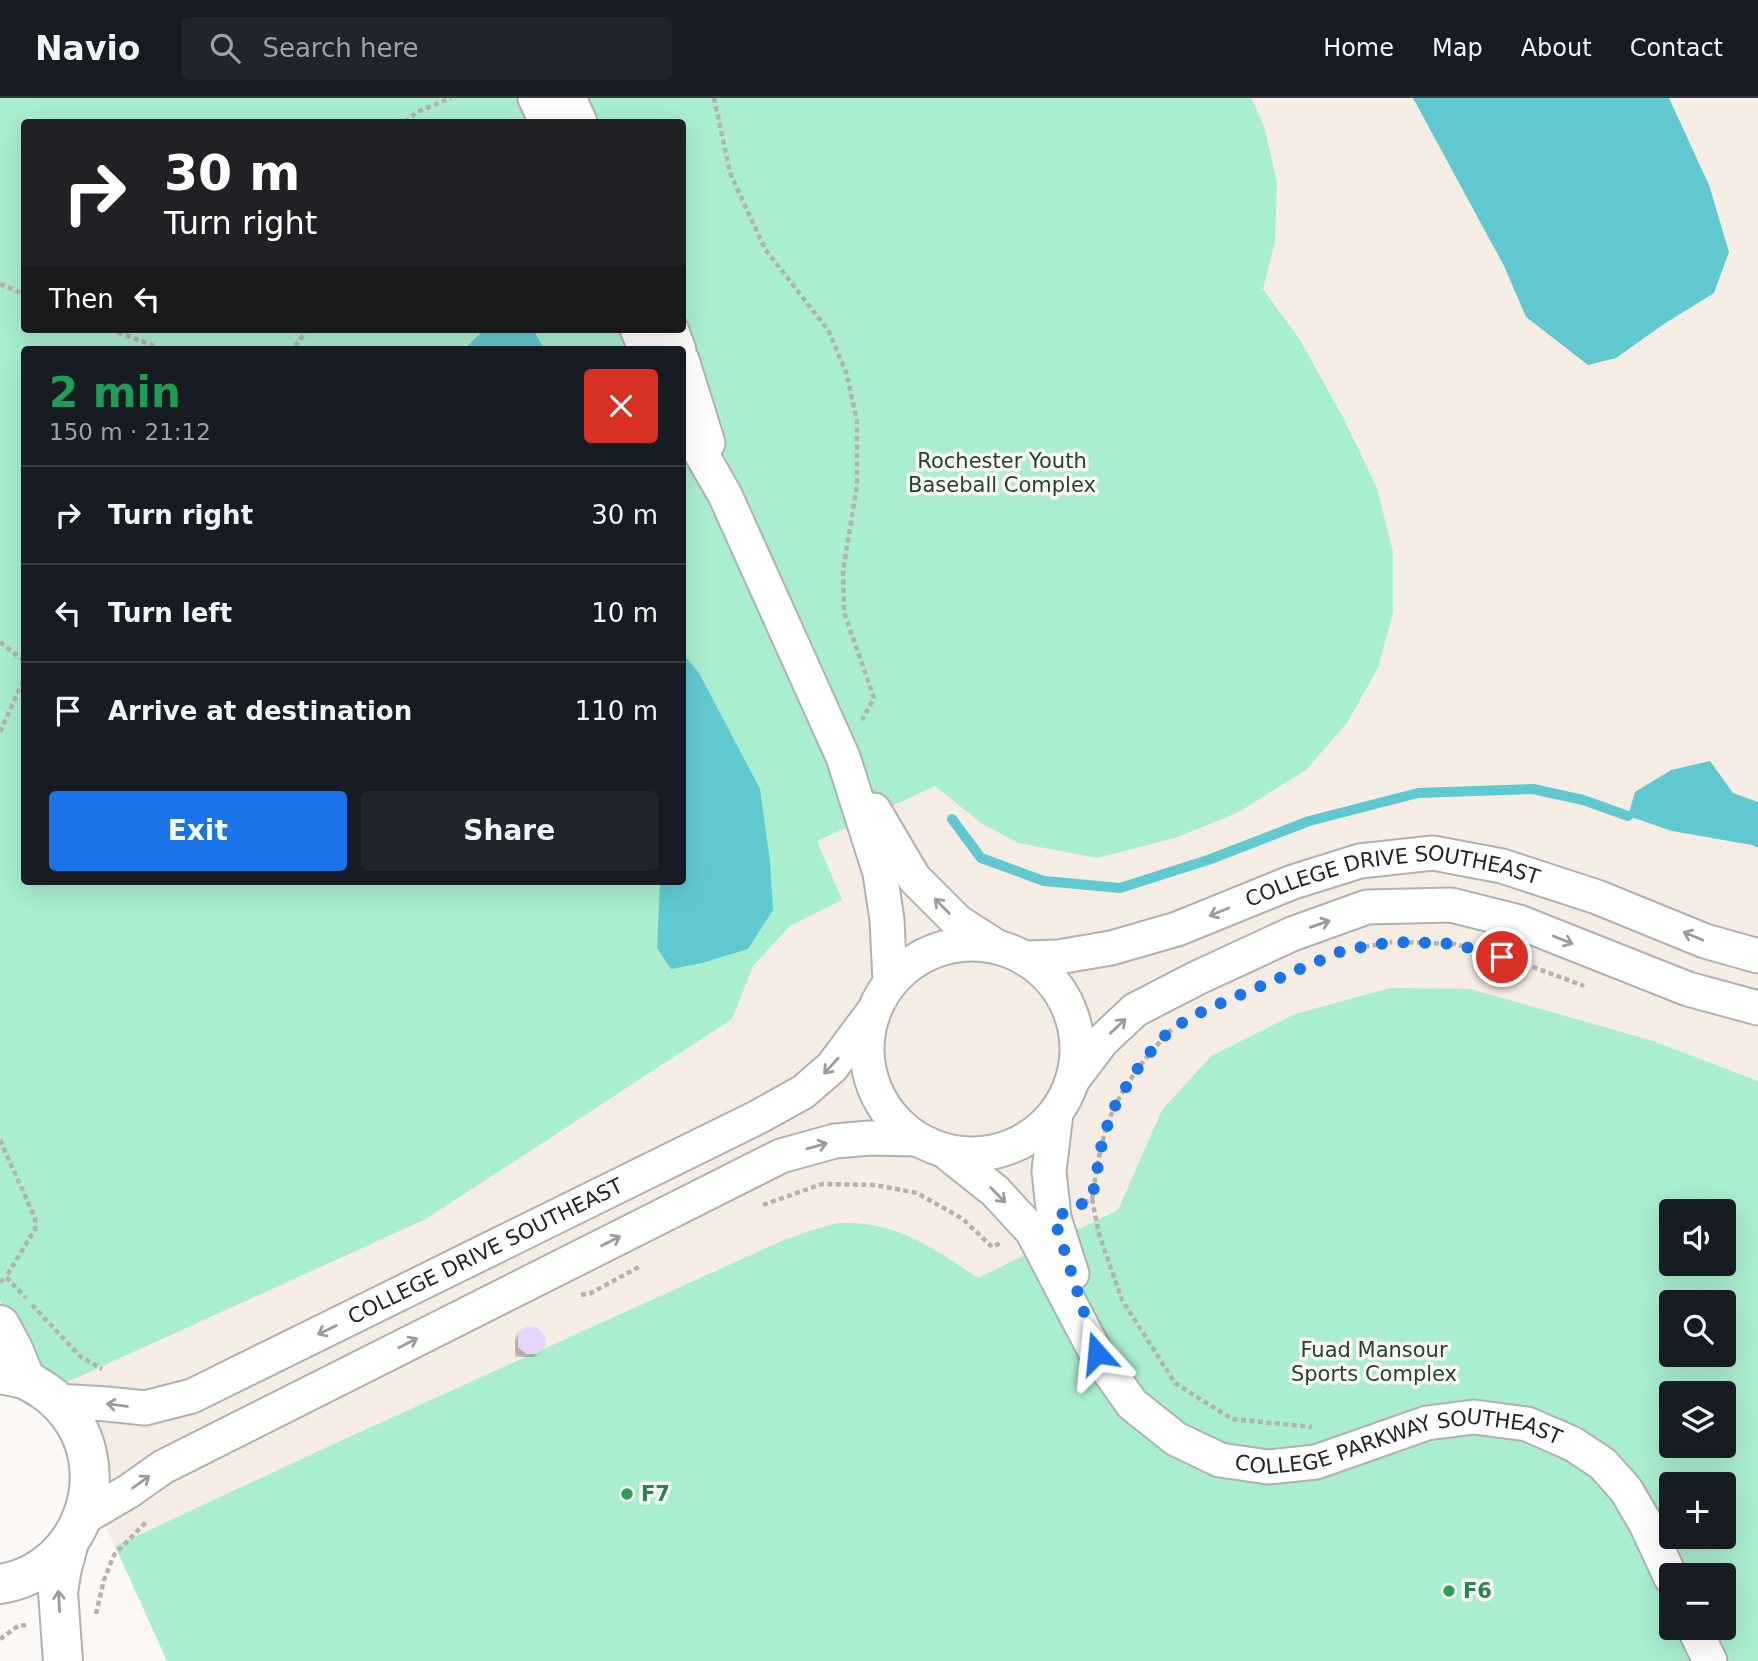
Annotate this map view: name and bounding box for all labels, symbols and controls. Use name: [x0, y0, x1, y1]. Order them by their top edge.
search box: [182, 17, 672, 80]
text: Navio: [35, 29, 140, 68]
icon: search: [206, 29, 244, 67]
text: Search here: [262, 33, 419, 63]
text: Home: [1323, 34, 1394, 62]
text: Map: [1432, 34, 1483, 62]
text: About: [1521, 34, 1592, 62]
text: Contact: [1630, 34, 1723, 62]
text: 30 m: [164, 145, 300, 202]
icon: right: [49, 147, 140, 238]
text: Turn right: [164, 204, 317, 242]
icon: left: [128, 280, 166, 318]
text: Then: [49, 284, 114, 314]
text: 2 min: [49, 368, 181, 417]
button: close: [584, 369, 658, 443]
text: 150 m · 21:12: [49, 419, 211, 445]
park label: Rochester Youth Baseball Complex: [908, 449, 1096, 497]
icon: right: [49, 496, 87, 534]
text: Turn right: [108, 500, 253, 530]
text: 30 m: [591, 500, 658, 530]
icon: left: [49, 594, 87, 632]
text: Turn left: [108, 598, 232, 628]
text: 10 m: [591, 598, 658, 628]
icon: arrive: [49, 692, 87, 730]
text: Arrive at destination: [108, 696, 412, 726]
text: 110 m: [575, 696, 658, 726]
button: Exit: [49, 791, 347, 871]
button: Share: [361, 791, 658, 871]
street label: COLLEGE DRIVE SOUTHEAST: [1242, 840, 1543, 912]
one-way arrow: [933, 897, 950, 914]
one-way arrow: [1209, 907, 1231, 920]
one-way arrow: [1308, 917, 1330, 929]
pin: [1472, 927, 1532, 987]
one-way arrow: [1682, 929, 1704, 942]
one-way arrow: [1552, 934, 1574, 947]
icon: arrive: [1483, 938, 1521, 976]
one-way arrow: [1109, 1018, 1126, 1035]
one-way arrow: [823, 1057, 839, 1075]
one-way arrow: [806, 1138, 828, 1151]
street label: COLLEGE DRIVE SOUTHEAST: [344, 1173, 627, 1329]
one-way arrow: [990, 1187, 1007, 1204]
map controls: [1659, 1199, 1736, 1640]
button: sound: [1659, 1199, 1736, 1276]
one-way arrow: [600, 1233, 621, 1247]
button: search: [1659, 1290, 1736, 1367]
position arrow: [1060, 1316, 1134, 1390]
one-way arrow: [317, 1323, 338, 1337]
one-way arrow: [397, 1336, 418, 1350]
park label: Fuad Mansour Sports Complex: [1291, 1338, 1457, 1386]
button: layers: [1659, 1381, 1736, 1458]
one-way arrow: [106, 1398, 129, 1411]
street label: COLLEGE PARKWAY SOUTHEAST: [1233, 1404, 1566, 1479]
button: +: [1659, 1472, 1736, 1549]
one-way arrow: [131, 1475, 150, 1489]
place label: F7: [641, 1482, 670, 1506]
marker: F7: [619, 1486, 635, 1502]
button: −: [1659, 1563, 1736, 1640]
place label: F6: [1463, 1579, 1492, 1603]
marker: F6: [1441, 1583, 1457, 1599]
one-way arrow: [52, 1590, 65, 1613]

